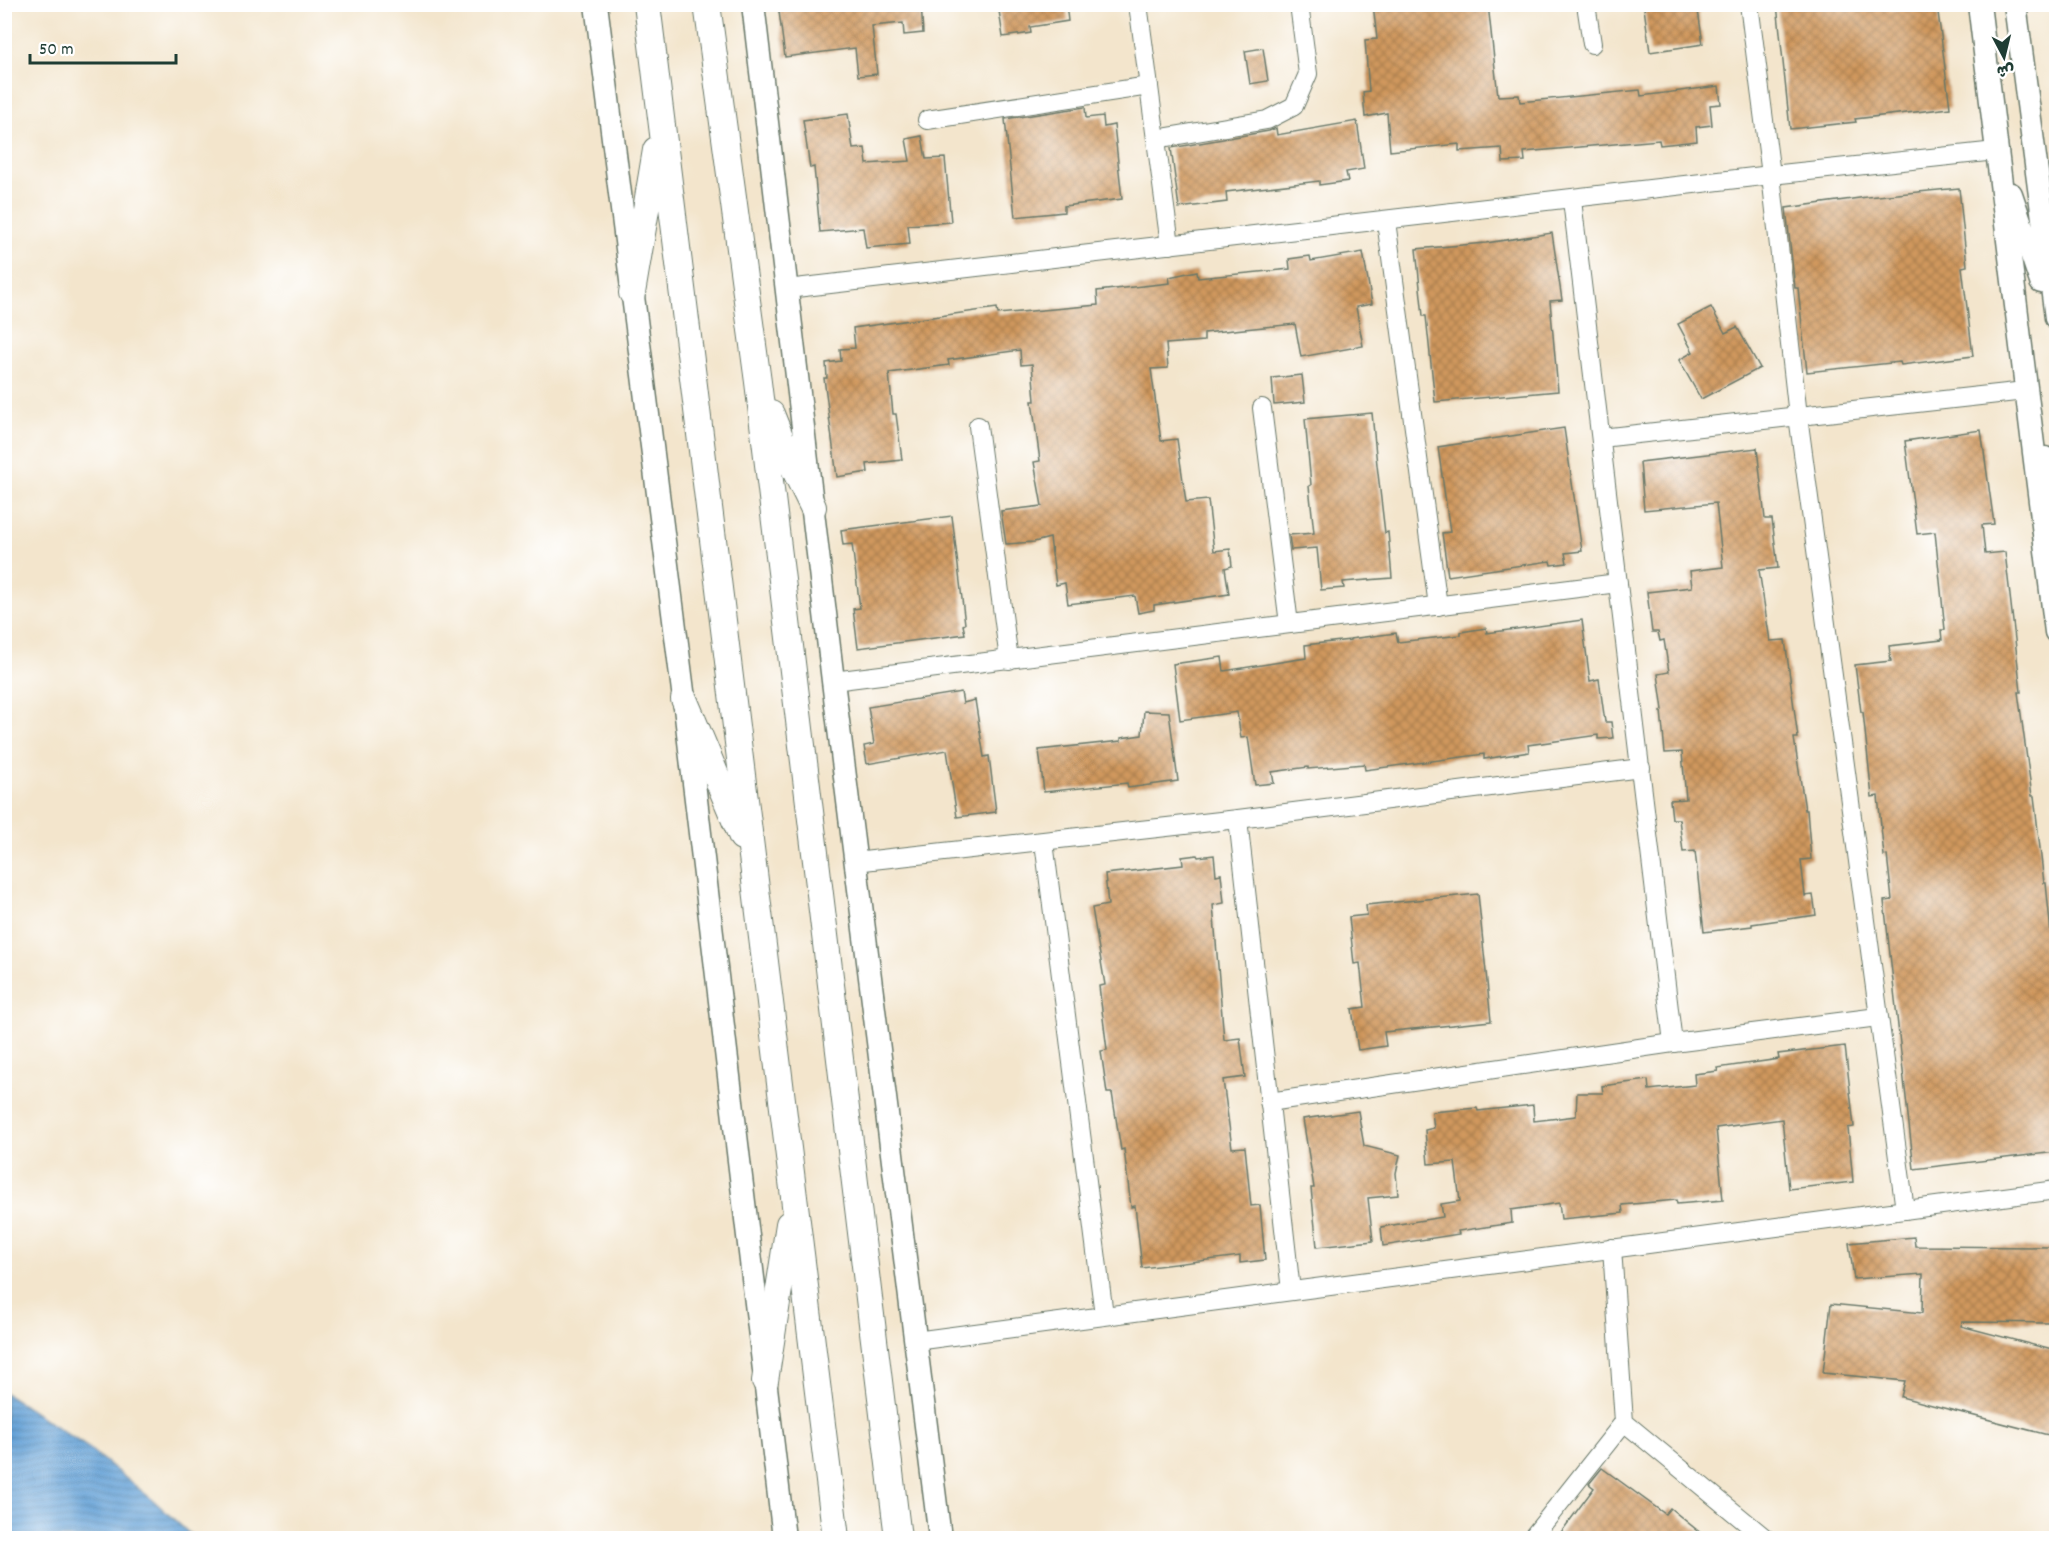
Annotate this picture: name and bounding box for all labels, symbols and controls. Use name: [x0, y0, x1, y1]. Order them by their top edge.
scale bar: [30, 27, 176, 65]
north arrow: [1974, 27, 2034, 87]
text: 50 m: [39, 38, 74, 63]
text: ش: [1995, 57, 2016, 82]

